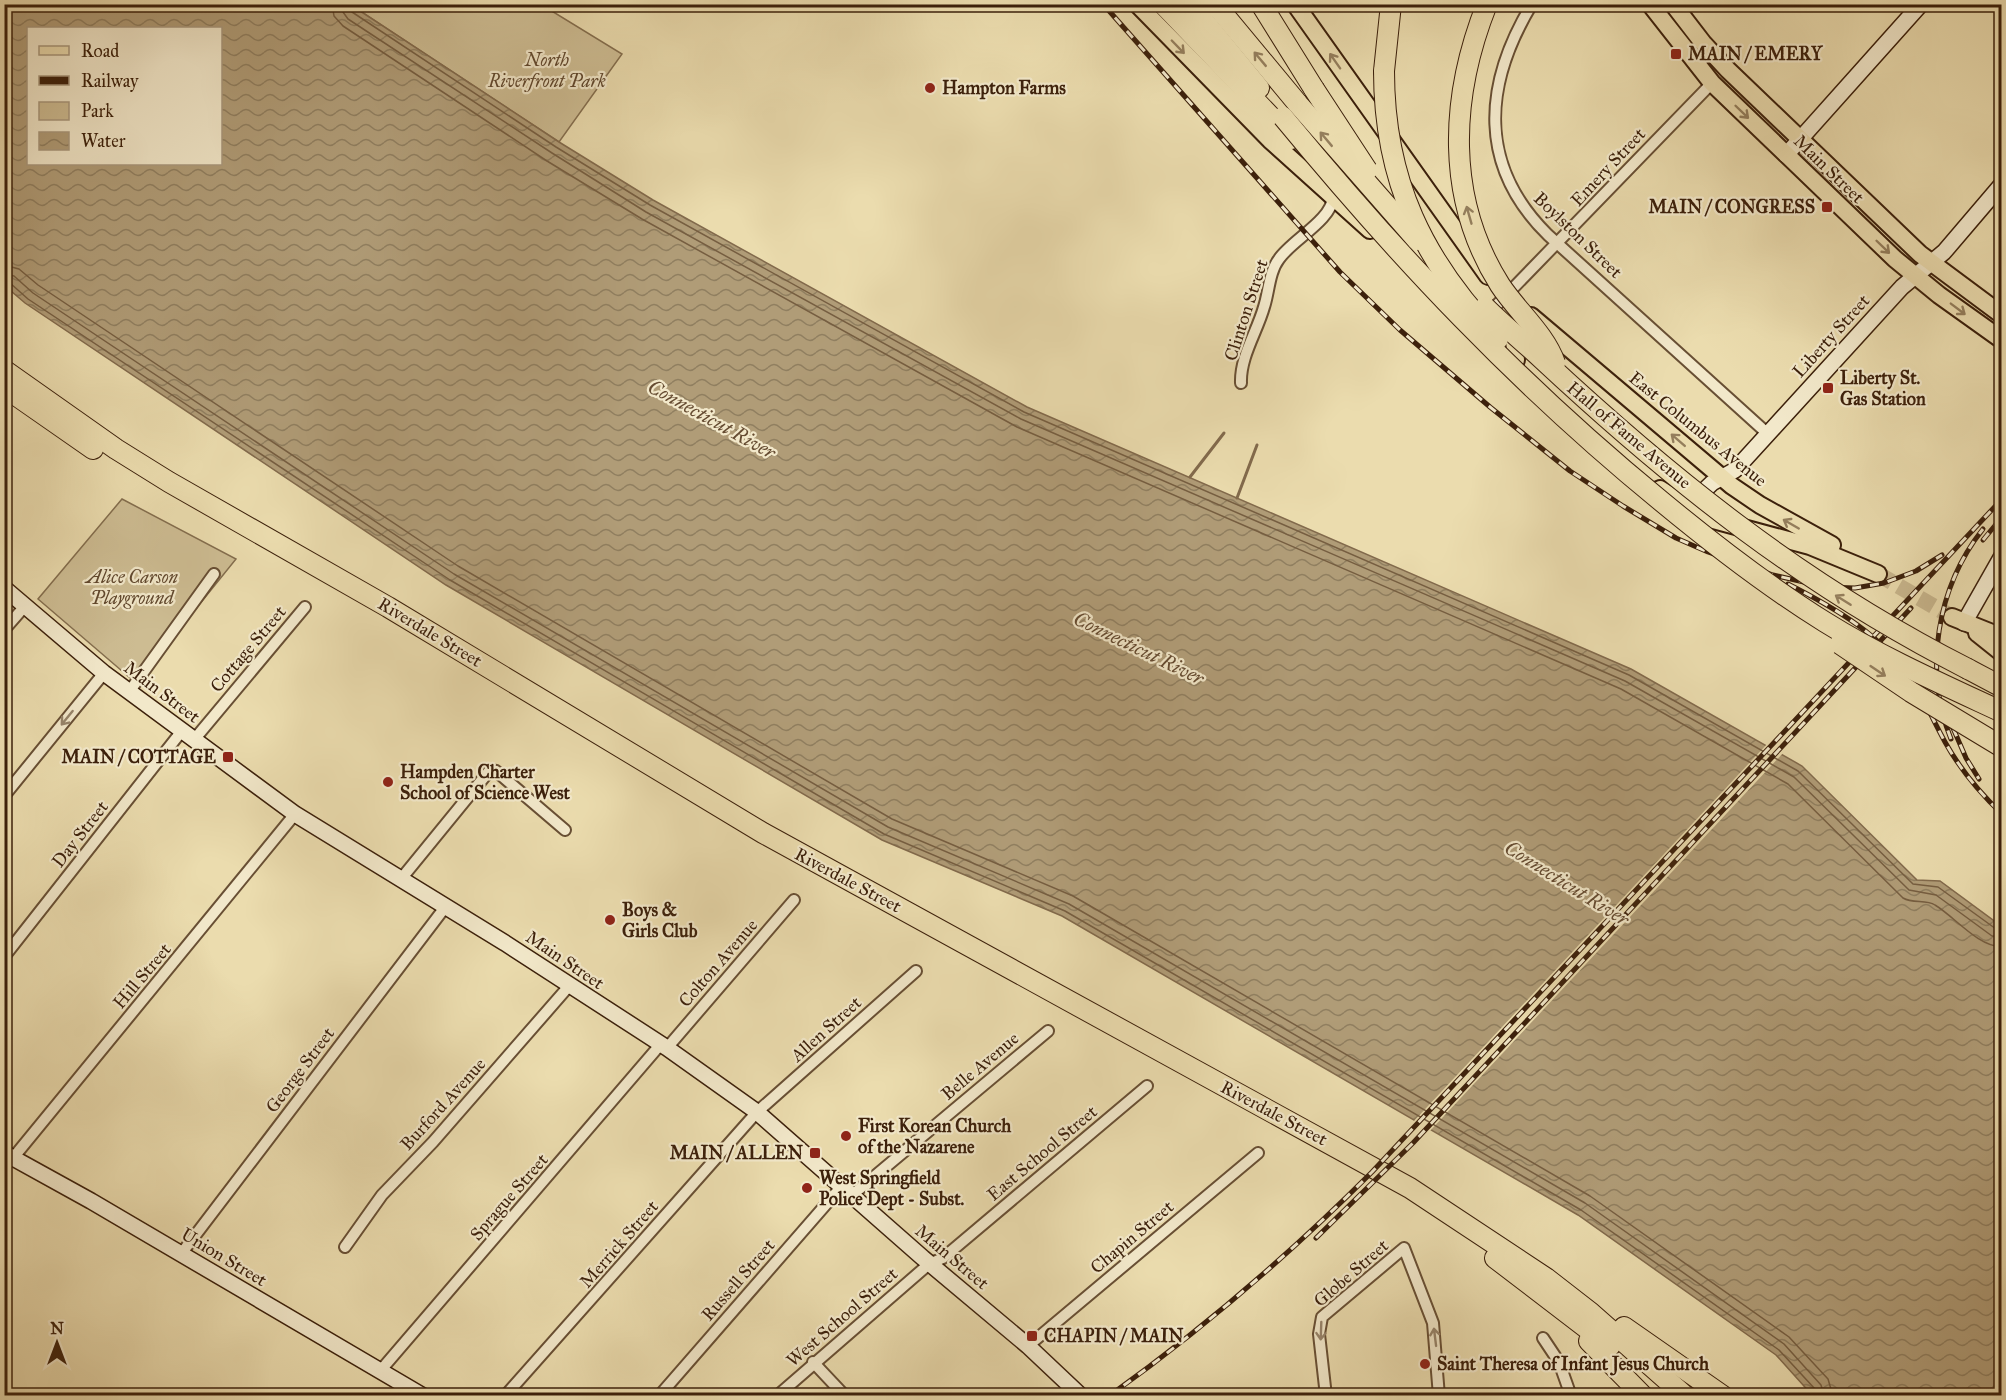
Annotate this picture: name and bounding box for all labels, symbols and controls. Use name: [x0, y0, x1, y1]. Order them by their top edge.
legend: [27, 27, 222, 165]
one-way arrow: [1171, 39, 1185, 54]
text: Road: [81, 40, 119, 62]
place label: MAIN / EMERY: [1688, 43, 1824, 65]
marker: MAIN / EMERY: [1669, 47, 1683, 61]
park label: North Riverfront Park: [487, 49, 606, 92]
one-way arrow: [1254, 51, 1267, 67]
one-way arrow: [1329, 54, 1341, 70]
text: Railway: [81, 70, 139, 92]
place label: Hampton Farms: [942, 77, 1066, 100]
marker: Hampton Farms: [923, 81, 937, 95]
text: Park: [81, 100, 114, 122]
one-way arrow: [1735, 105, 1750, 120]
street label: Emery Street: [1566, 123, 1650, 211]
text: Water: [81, 130, 126, 152]
street label: Main Street: [1789, 130, 1869, 208]
one-way arrow: [1319, 132, 1333, 147]
street label: Boylston Street: [1529, 187, 1627, 283]
place label: MAIN / CONGRESS: [1649, 196, 1815, 218]
marker: MAIN / CONGRESS: [1820, 200, 1834, 214]
one-way arrow: [1463, 206, 1474, 225]
one-way arrow: [1876, 240, 1891, 255]
street label: Clinton Street: [1219, 256, 1273, 364]
street label: Liberty Street: [1788, 289, 1875, 382]
one-way arrow: [1949, 303, 1965, 315]
street label: East Columbus Avenue: [1625, 367, 1771, 491]
place label: Liberty St. Gas Station: [1840, 367, 1926, 410]
water label: Connecticut River: [644, 374, 781, 465]
street label: Hall of Fame Avenue: [1562, 377, 1696, 493]
marker: Liberty St. Gas Station: [1821, 381, 1835, 395]
one-way arrow: [1671, 433, 1686, 447]
one-way arrow: [1783, 517, 1800, 529]
park label: Alice Carson Playground: [84, 566, 179, 609]
street label: Riverdale Street: [374, 592, 487, 672]
one-way arrow: [1835, 593, 1852, 606]
street label: Cottage Street: [205, 601, 292, 697]
water label: Connecticut River: [1070, 606, 1210, 691]
street label: Main Street: [120, 656, 205, 728]
one-way arrow: [1870, 664, 1887, 677]
one-way arrow: [61, 710, 74, 726]
place label: MAIN / COTTAGE: [61, 746, 216, 768]
marker: MAIN / COTTAGE: [221, 750, 235, 764]
place label: Hampden Charter School of Science West: [400, 761, 571, 804]
marker: Hampden Charter School of Science West: [381, 775, 395, 789]
street label: Day Street: [47, 796, 113, 872]
water label: Connecticut River: [1500, 835, 1635, 932]
street label: Riverdale Street: [791, 843, 906, 918]
place label: Boys & Girls Club: [622, 899, 698, 942]
marker: Boys & Girls Club: [603, 913, 617, 927]
street label: Colton Avenue: [674, 914, 762, 1012]
street label: Main Street: [522, 926, 609, 994]
street label: Hill Street: [108, 938, 176, 1013]
street label: Allen Street: [785, 991, 866, 1067]
street label: George Street: [261, 1023, 340, 1118]
street label: Belle Avenue: [937, 1027, 1023, 1105]
street label: Burford Avenue: [396, 1053, 490, 1155]
street label: Riverdale Street: [1217, 1076, 1332, 1151]
street label: East School Street: [982, 1100, 1102, 1205]
place label: First Korean Church of the Nazarene: [858, 1115, 1012, 1158]
marker: First Korean Church of the Nazarene: [839, 1129, 853, 1143]
place label: MAIN / ALLEN: [670, 1142, 804, 1164]
marker: MAIN / ALLEN: [808, 1146, 822, 1160]
street label: Sprague Street: [465, 1149, 554, 1246]
place label: West Springfield Police Dept - Subst.: [819, 1167, 965, 1211]
marker: West Springfield Police Dept - Subst.: [800, 1181, 814, 1195]
street label: Merrick Street: [575, 1195, 663, 1292]
street label: Chapin Street: [1086, 1195, 1179, 1278]
street label: Main Street: [911, 1220, 994, 1295]
street label: Union Street: [177, 1223, 271, 1291]
street label: Russell Street: [697, 1234, 780, 1325]
street label: Globe Street: [1309, 1234, 1393, 1311]
street label: West School Street: [782, 1262, 903, 1371]
north arrow: [27, 1313, 87, 1373]
text: N: [50, 1319, 64, 1338]
one-way arrow: [1315, 1320, 1326, 1340]
place label: CHAPIN / MAIN: [1044, 1325, 1184, 1347]
one-way arrow: [1429, 1328, 1440, 1348]
marker: CHAPIN / MAIN: [1025, 1329, 1039, 1343]
place label: Saint Theresa of Infant Jesus Church: [1437, 1353, 1710, 1376]
marker: Saint Theresa of Infant Jesus Church: [1418, 1357, 1432, 1371]

